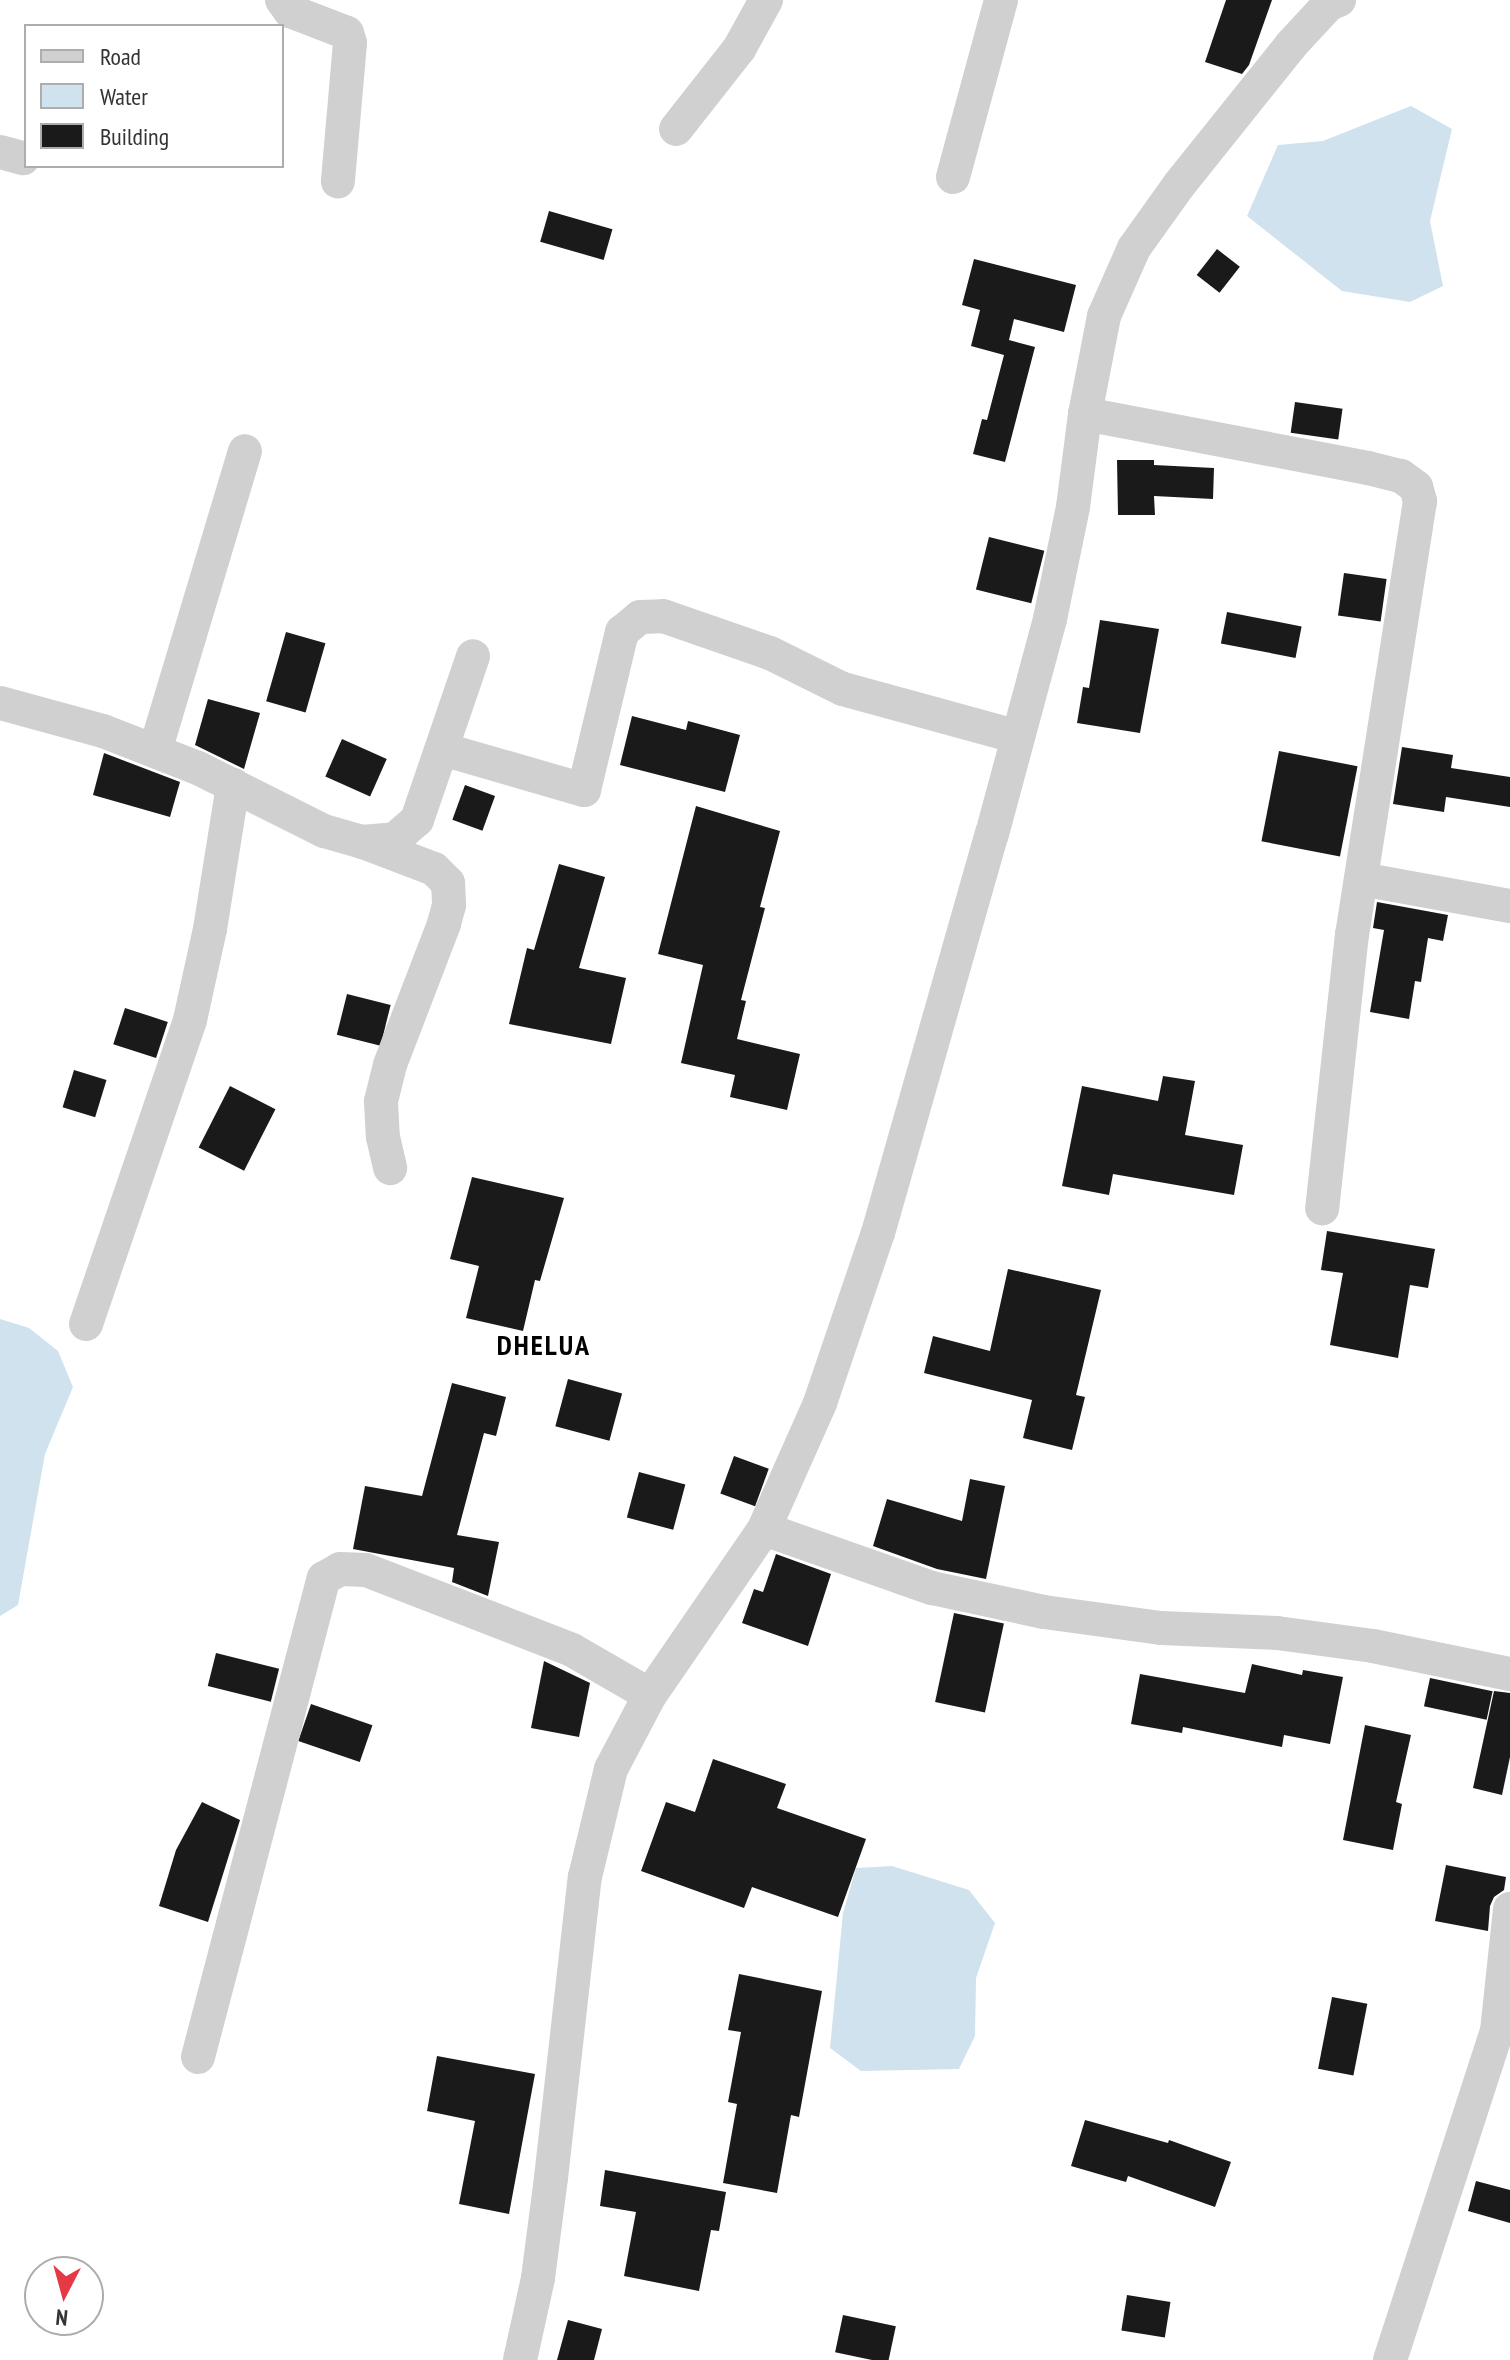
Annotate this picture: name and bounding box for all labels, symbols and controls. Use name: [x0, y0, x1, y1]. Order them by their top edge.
legend: [24, 24, 284, 168]
text: Road: [100, 41, 141, 72]
text: Water: [100, 81, 148, 112]
text: Building: [100, 121, 169, 152]
district label: DHELUA: [497, 1328, 591, 1362]
north arrow: [24, 2256, 104, 2336]
text: N: [54, 2303, 69, 2332]

